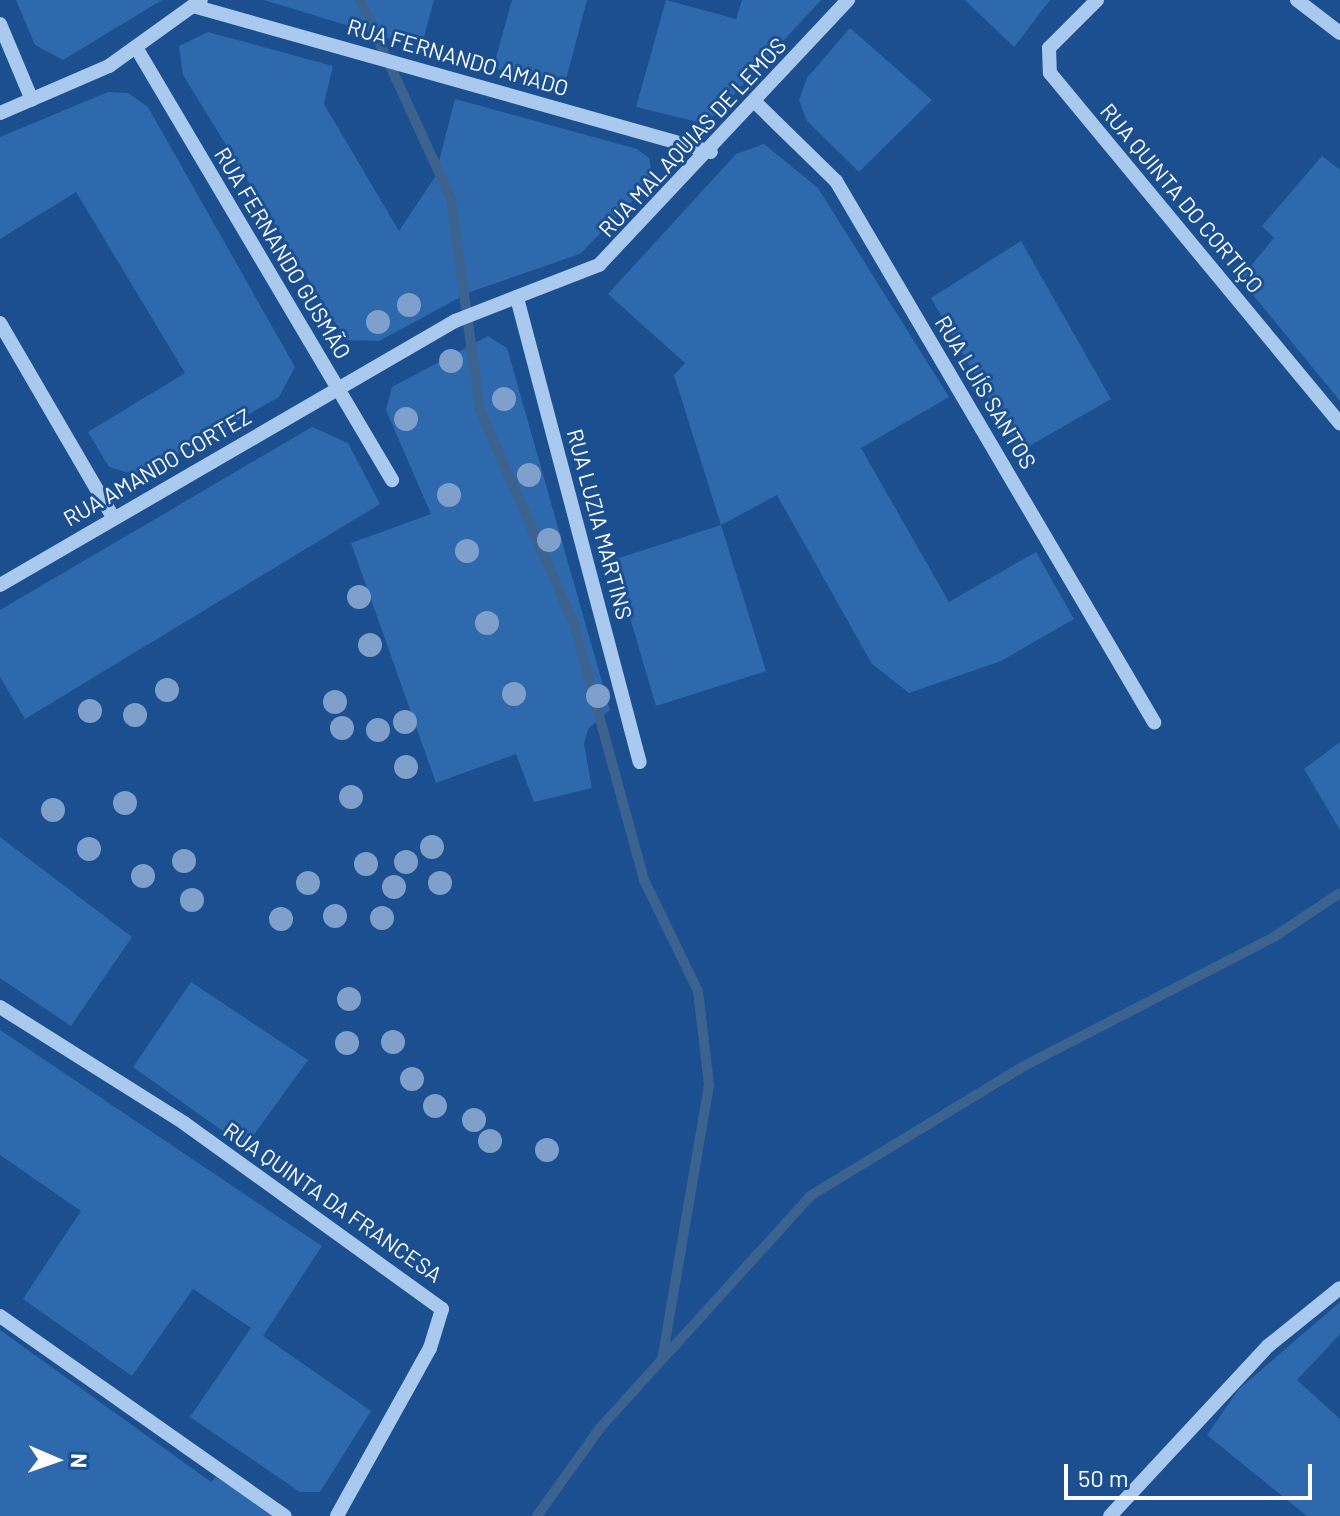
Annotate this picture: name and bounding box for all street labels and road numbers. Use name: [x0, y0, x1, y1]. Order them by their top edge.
street label: RUA FERNANDO AMADO: [344, 13, 572, 101]
street label: RUA MALAQUIAS DE LEMOS: [593, 32, 791, 242]
street label: RUA QUINTA DO CORTIÇO: [1095, 98, 1269, 298]
street label: RUA FERNANDO GUSMÃO: [209, 142, 357, 364]
street label: RUA LUÍS SANTOS: [930, 311, 1042, 473]
street label: RUA AMANDO CORTEZ: [58, 402, 256, 532]
street label: RUA LUZIA MARTINS: [562, 426, 638, 622]
street label: RUA QUINTA DA FRANCESA: [219, 1116, 447, 1288]

